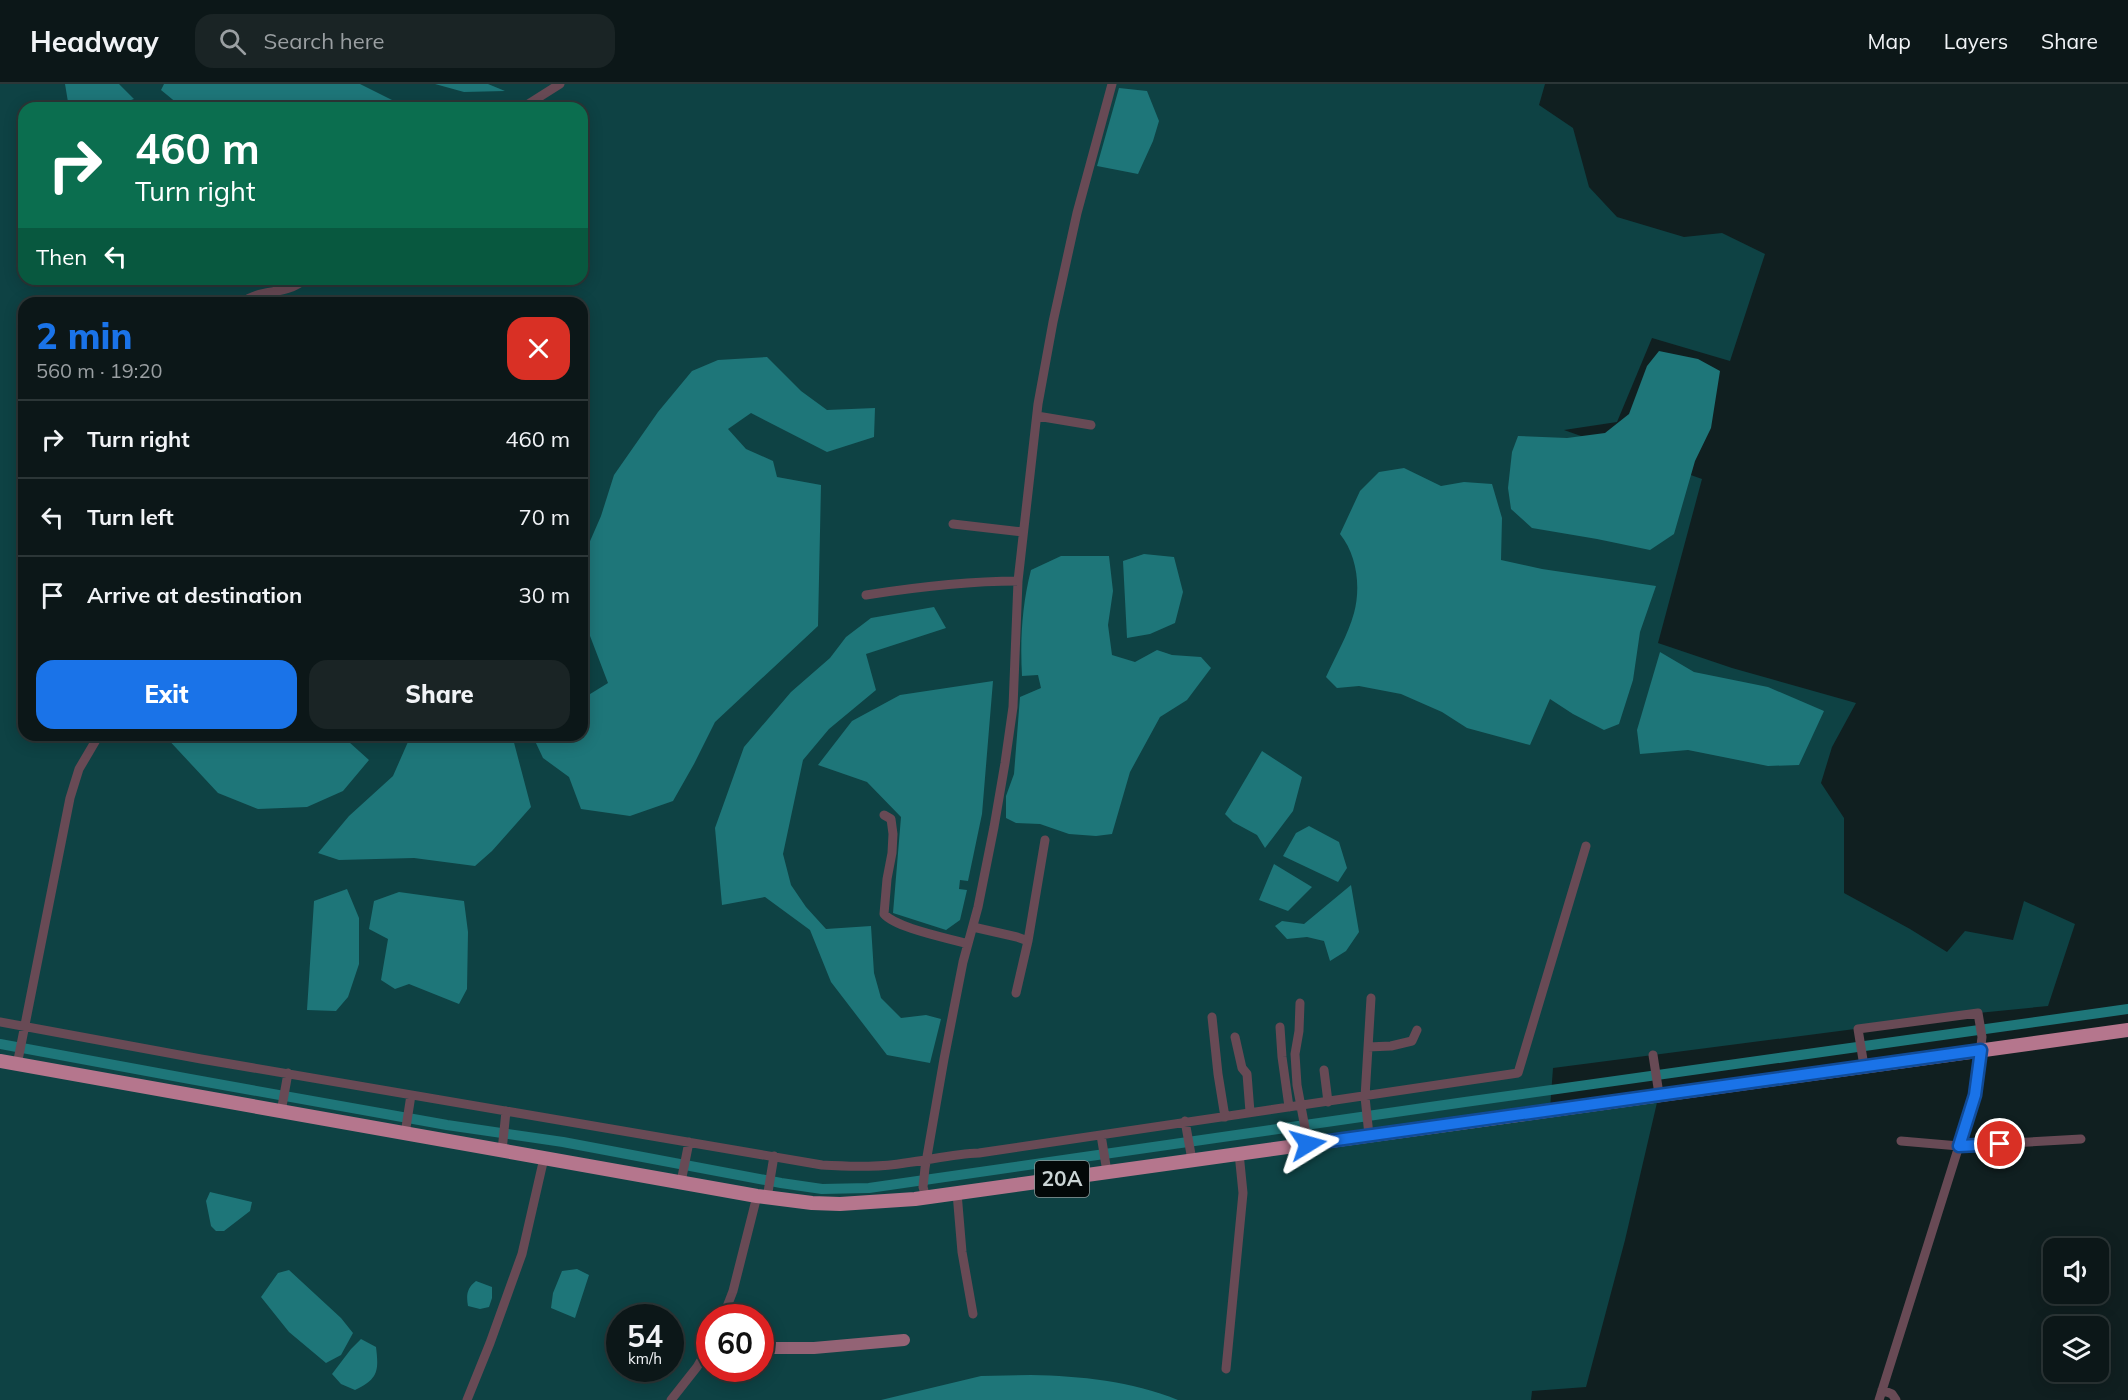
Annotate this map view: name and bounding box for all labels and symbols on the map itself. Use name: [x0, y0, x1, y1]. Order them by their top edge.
position arrow: [1276, 1112, 1340, 1176]
pin: [1974, 1118, 2025, 1169]
road number: 20A: [1035, 1161, 1089, 1197]
speed limit sign: 60: [696, 1304, 774, 1382]

